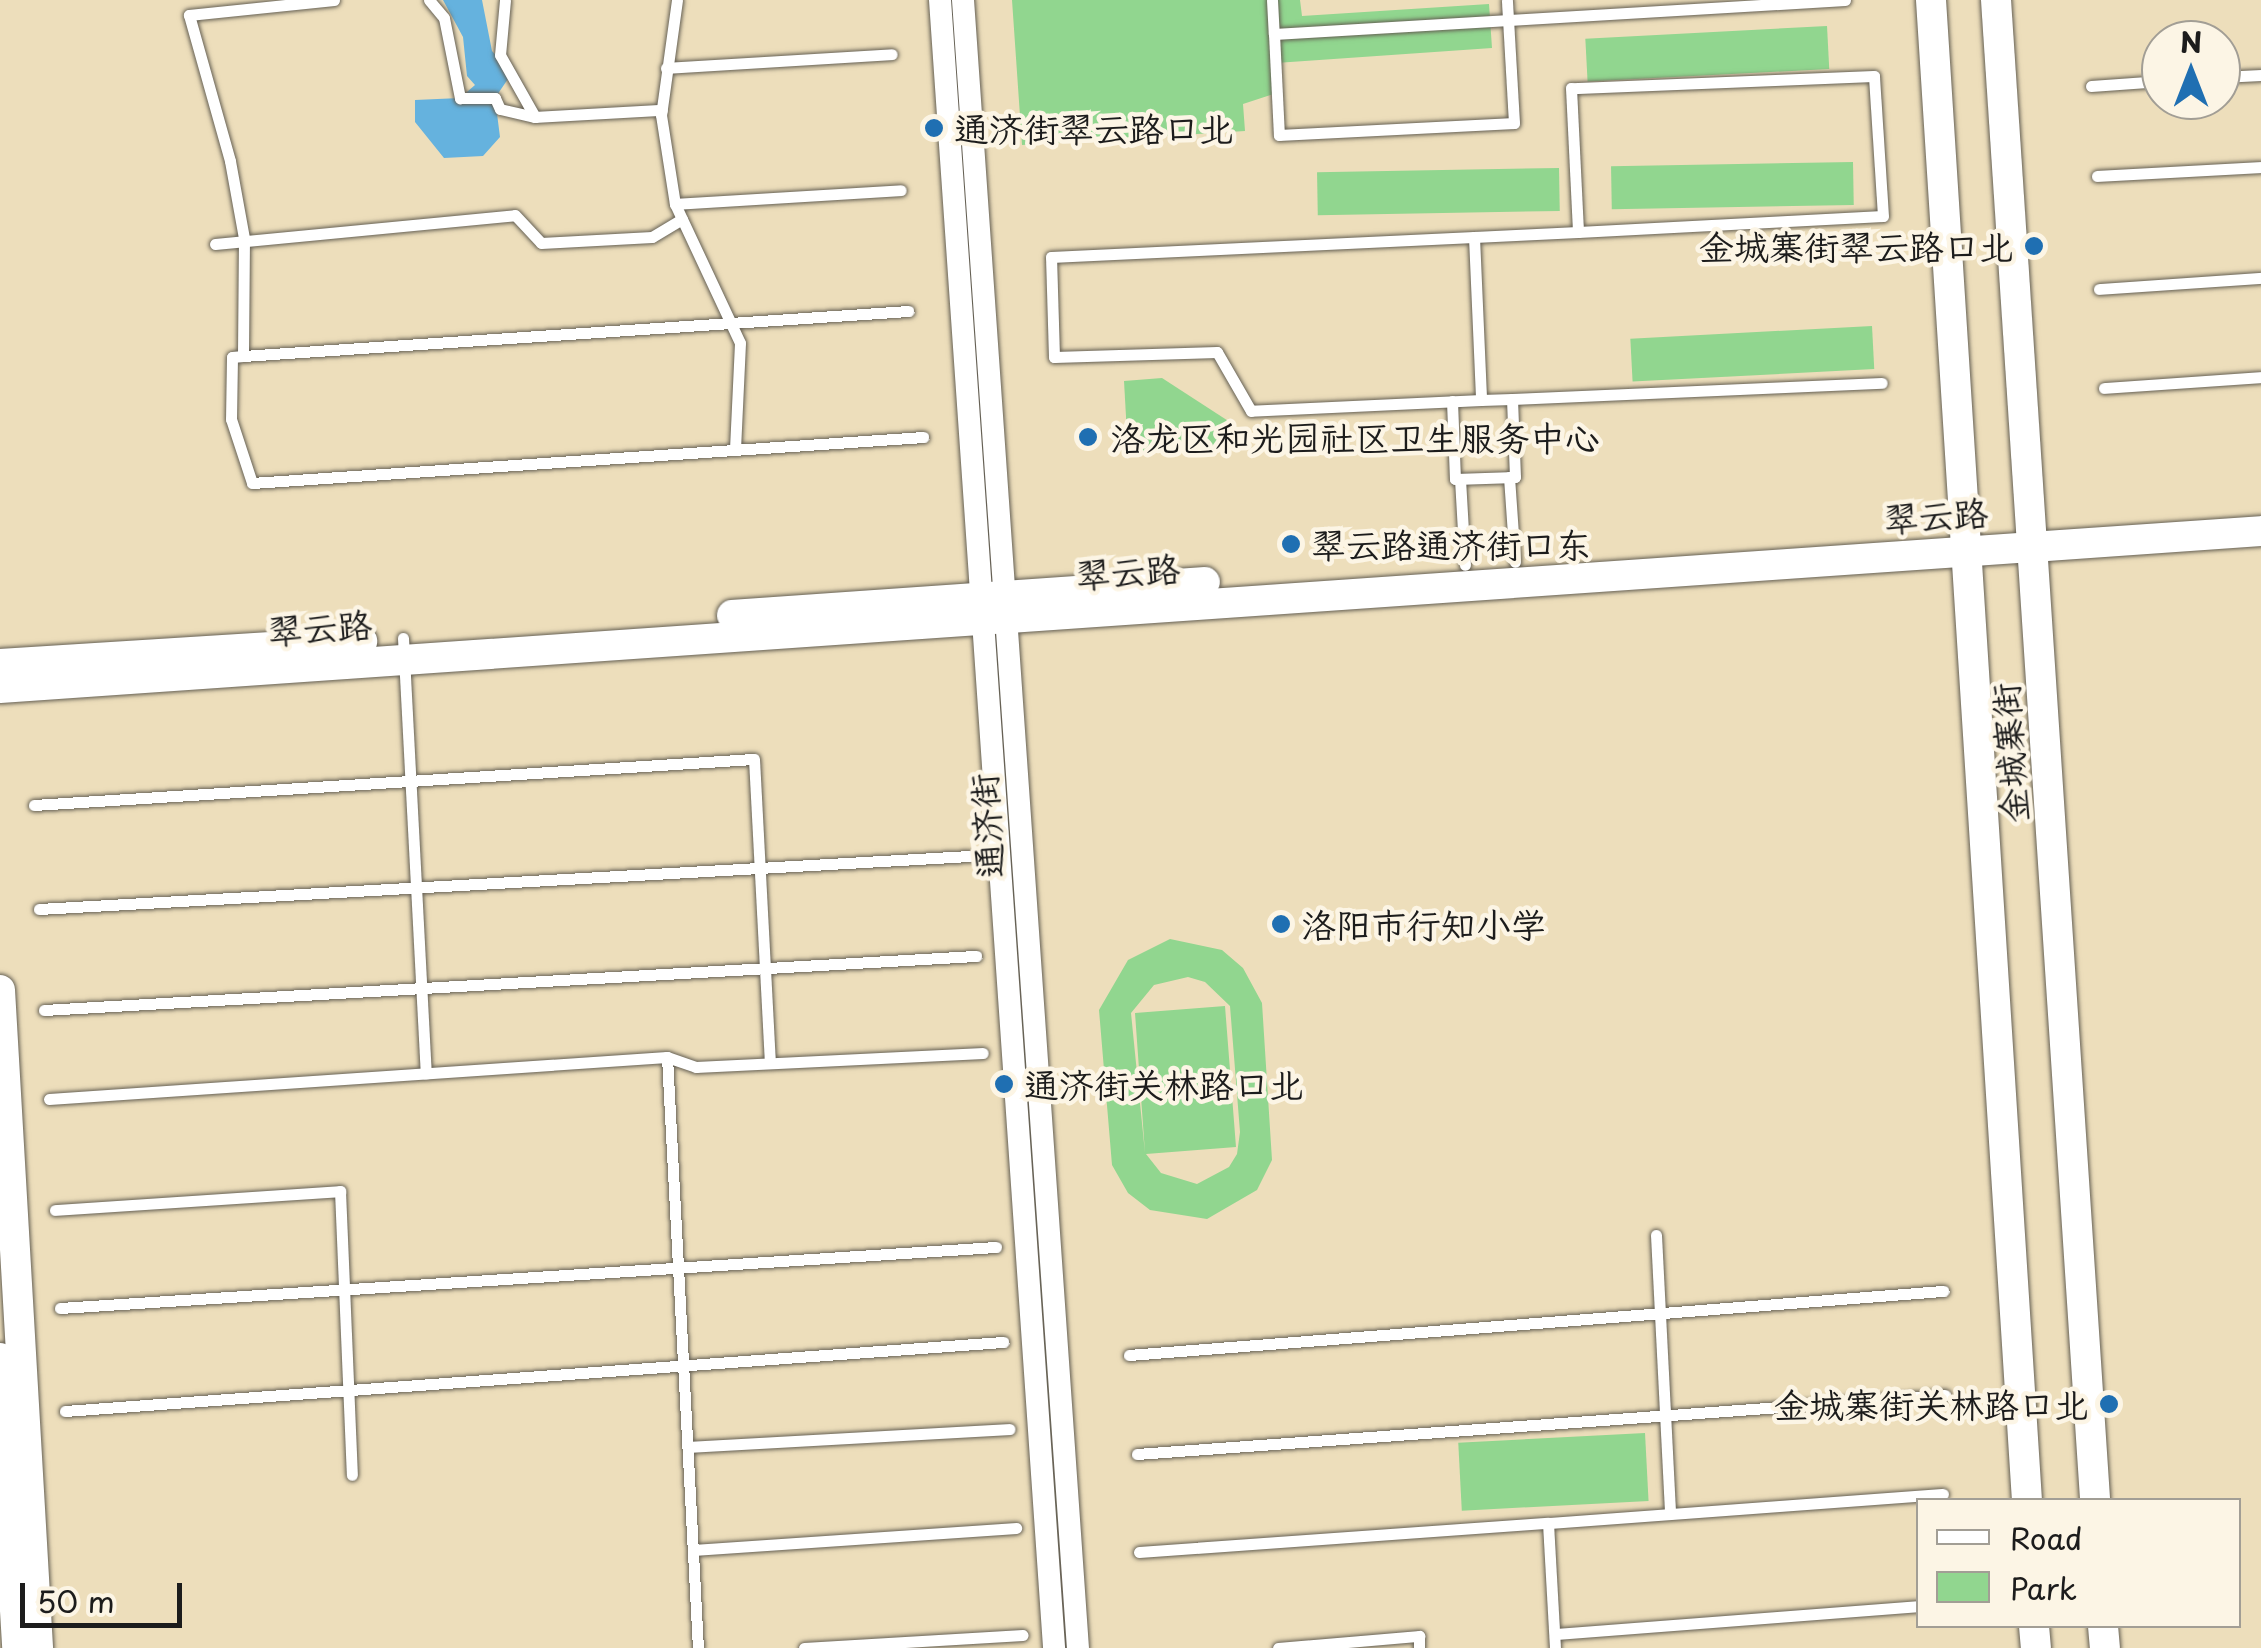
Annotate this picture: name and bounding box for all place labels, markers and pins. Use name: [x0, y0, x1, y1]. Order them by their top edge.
place label: 通济街翠云路口北: [954, 107, 1234, 149]
marker: 通济街翠云路口北: [923, 117, 945, 139]
place label: 金城寨街翠云路口北: [1699, 225, 2014, 267]
marker: 金城寨街翠云路口北: [2023, 235, 2045, 257]
place label: 洛龙区和光园社区卫生服务中心: [1110, 416, 1600, 458]
marker: 洛龙区和光园社区卫生服务中心: [1075, 424, 1101, 450]
place label: 翠云路通济街口东: [1311, 523, 1591, 565]
marker: 翠云路通济街口东: [1280, 533, 1302, 555]
place label: 洛阳市行知小学: [1301, 903, 1546, 945]
marker: 洛阳市行知小学: [1270, 913, 1292, 935]
place label: 通济街关林路口北: [1024, 1063, 1304, 1105]
marker: 通济街关林路口北: [993, 1073, 1015, 1095]
place label: 金城寨街关林路口北: [1774, 1383, 2089, 1425]
marker: 金城寨街关林路口北: [2098, 1393, 2120, 1415]

